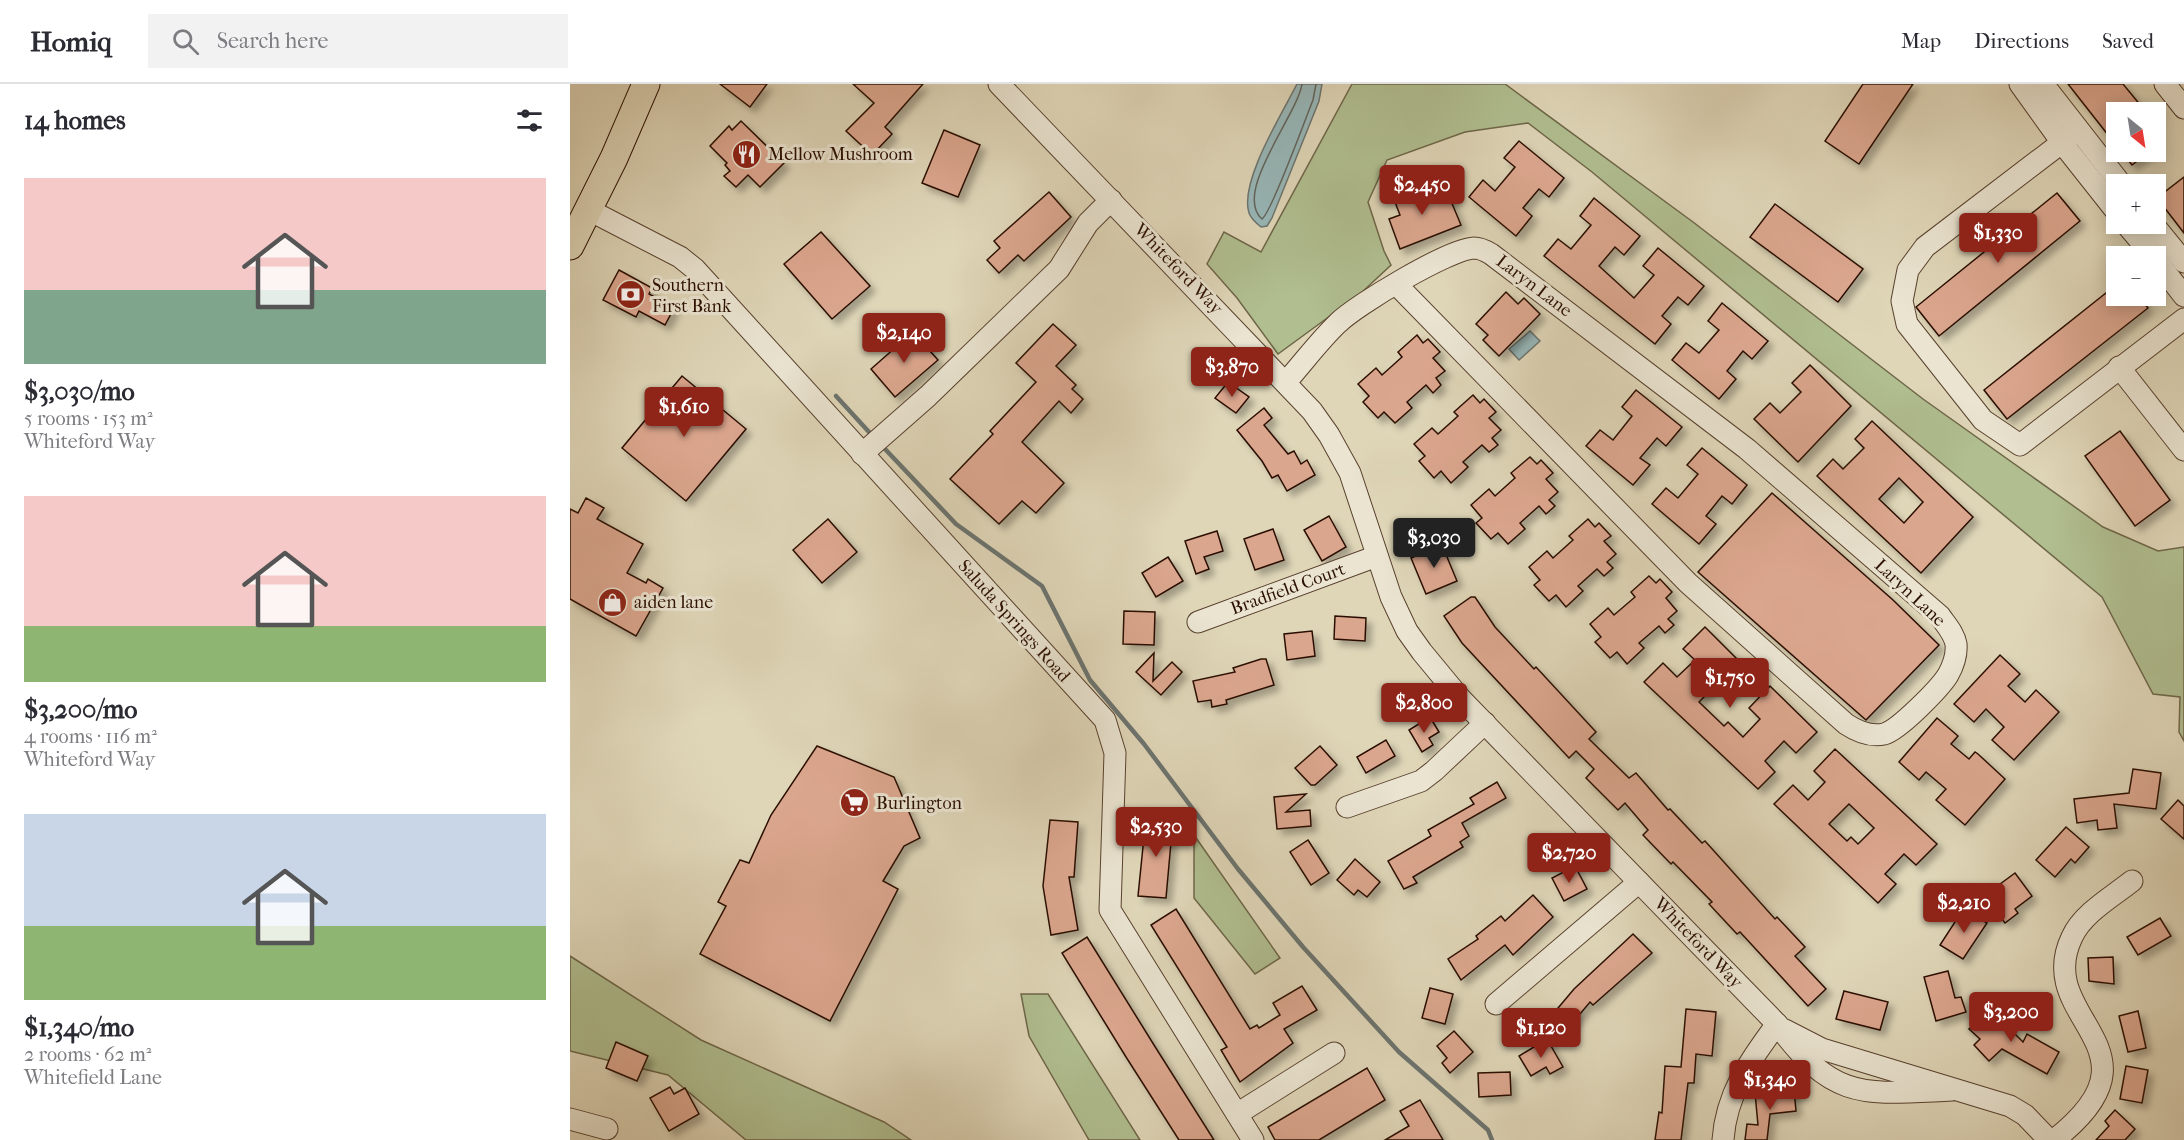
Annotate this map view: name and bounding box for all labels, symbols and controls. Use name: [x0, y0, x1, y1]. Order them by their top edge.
search box: [148, 14, 568, 68]
text: Homiq: [30, 25, 112, 58]
icon: search: [169, 25, 202, 58]
text: Search here: [217, 28, 328, 54]
text: Map: [1901, 29, 1941, 53]
text: Directions: [1974, 29, 2069, 53]
text: Saved: [2102, 29, 2154, 53]
north arrow: [2106, 102, 2166, 162]
map controls: [2106, 102, 2166, 306]
icon: filters: [513, 104, 546, 137]
text: 14 homes: [24, 105, 126, 136]
restaurant icon: Mellow Mushroom: [731, 138, 763, 170]
place label: Mellow Mushroom: [768, 144, 913, 165]
pin: $2,450: [1373, 165, 1471, 216]
text: $2,450: [1394, 173, 1450, 196]
button: +: [2106, 174, 2166, 234]
pin: $1,330: [1949, 213, 2047, 264]
icon: home: [231, 217, 339, 325]
street label: Whiteford Way: [1129, 219, 1228, 320]
text: $1,330: [1973, 221, 2023, 244]
button: −: [2106, 246, 2166, 306]
street label: Laryn Lane: [1492, 251, 1576, 321]
place label: Southern First Bank: [652, 275, 732, 317]
bank icon: Southern First Bank: [615, 279, 647, 311]
pin: $2,140: [855, 313, 953, 364]
text: $2,140: [876, 321, 932, 344]
pin: $3,870: [1183, 347, 1281, 398]
text: $3,870: [1205, 355, 1259, 378]
text: $3,030/mo: [24, 376, 135, 407]
pin: $1,610: [635, 387, 733, 438]
text: $1,610: [659, 395, 709, 418]
text: 5 rooms · 153 m²: [24, 407, 153, 430]
text: Whiteford Way: [24, 430, 155, 453]
pin: $3,030: [1385, 518, 1483, 569]
text: $3,030: [1407, 526, 1461, 549]
icon: home: [231, 535, 339, 643]
street label: Laryn Lane: [1870, 555, 1950, 631]
street label: Saluda Springs Road: [954, 556, 1075, 687]
street label: Bradfield Court: [1228, 558, 1349, 619]
shop icon: aiden lane: [597, 586, 629, 618]
place label: aiden lane: [634, 592, 713, 613]
pin: $1,750: [1681, 658, 1779, 709]
text: $1,750: [1705, 666, 1755, 689]
pin: $2,800: [1375, 683, 1473, 734]
text: $2,800: [1395, 691, 1453, 714]
text: $3,200/mo: [24, 694, 137, 725]
text: 4 rooms · 116 m²: [24, 725, 157, 748]
text: Whiteford Way: [24, 748, 155, 771]
supermarket icon: Burlington: [839, 787, 871, 819]
place label: Burlington: [876, 793, 962, 814]
pin: $2,530: [1107, 807, 1205, 858]
text: $2,530: [1130, 815, 1182, 838]
pin: $2,720: [1520, 833, 1618, 884]
text: $2,720: [1541, 841, 1597, 864]
icon: home: [231, 853, 339, 961]
pin: $2,210: [1915, 883, 2013, 934]
text: $2,210: [1937, 891, 1991, 914]
street label: Whiteford Way: [1649, 893, 1748, 994]
pin: $3,200: [1962, 992, 2060, 1043]
text: $3,200: [1983, 1000, 2039, 1023]
pin: $1,120: [1492, 1008, 1590, 1059]
text: $1,340/mo: [24, 1012, 134, 1043]
text: $1,120: [1516, 1016, 1566, 1039]
text: 2 rooms · 62 m²: [24, 1043, 151, 1066]
pin: $1,340: [1721, 1060, 1819, 1111]
text: Whitefield Lane: [24, 1066, 162, 1089]
text: $1,340: [1743, 1068, 1797, 1091]

